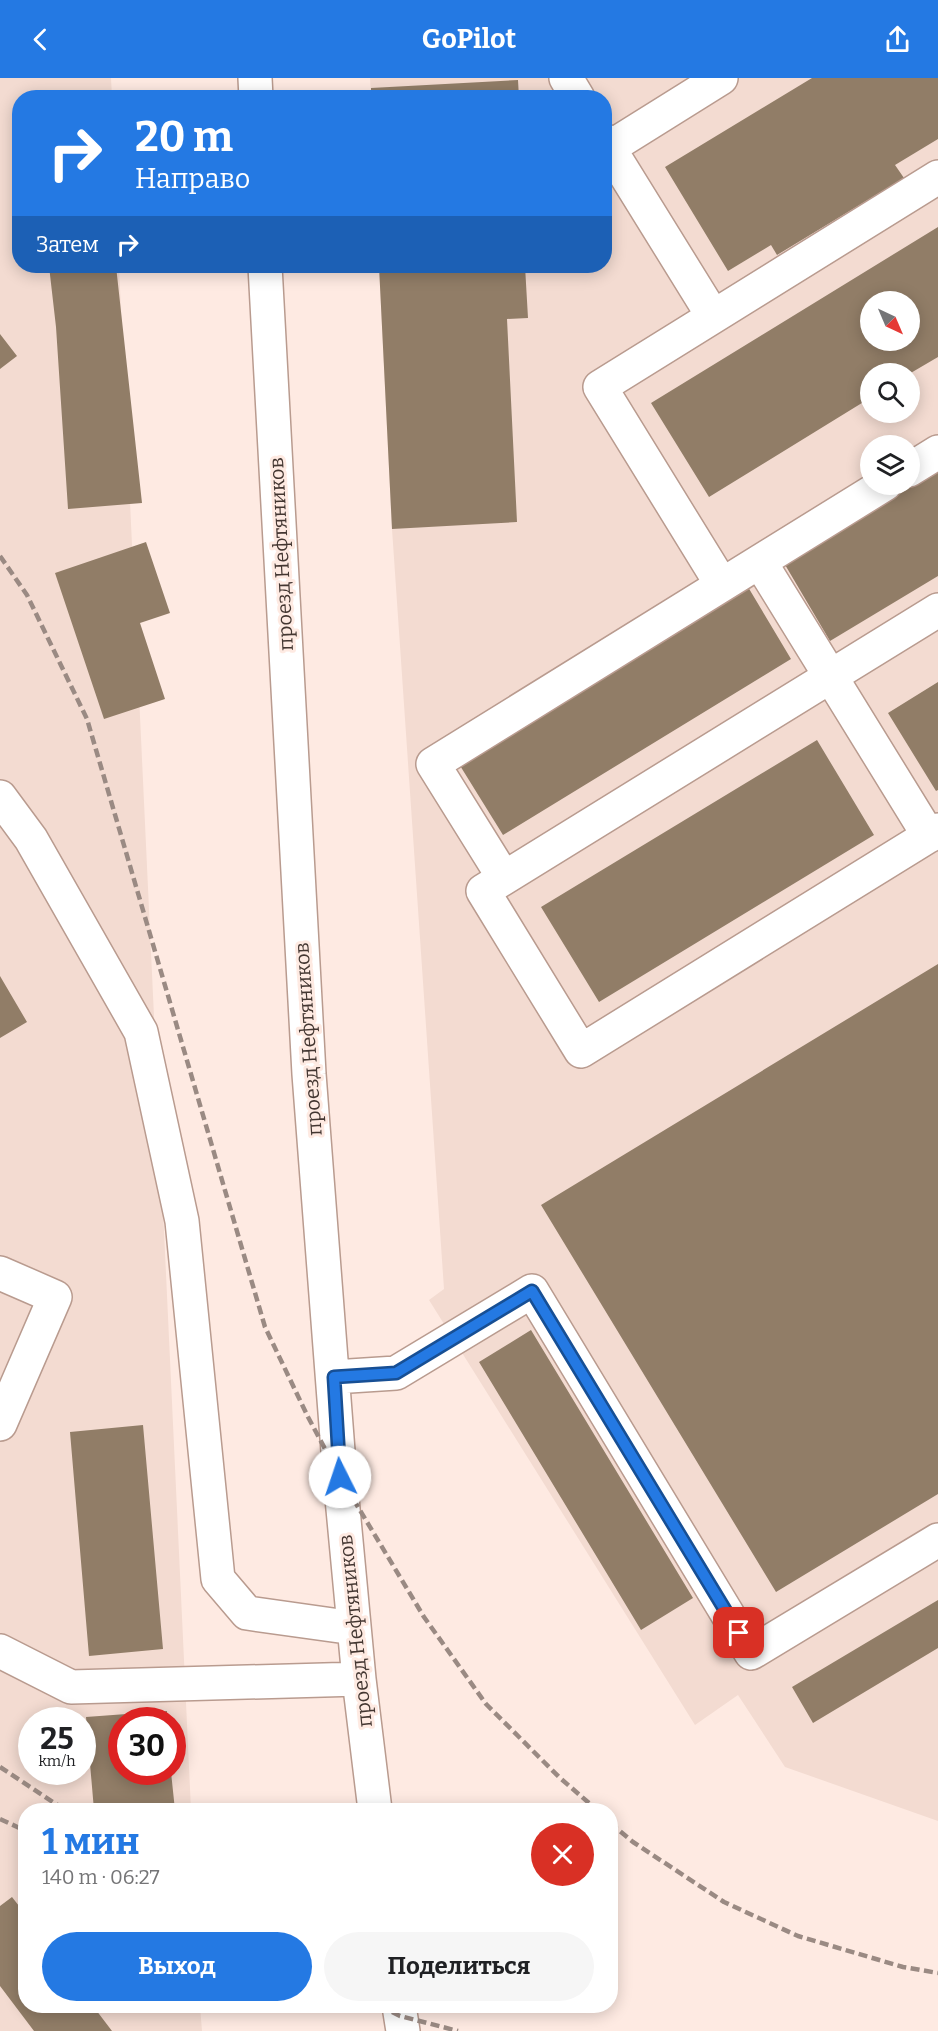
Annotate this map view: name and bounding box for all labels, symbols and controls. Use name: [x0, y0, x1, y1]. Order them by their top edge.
icon: back: [24, 23, 57, 56]
text: GoPilot: [422, 23, 516, 55]
icon: share: [881, 23, 914, 56]
text: 20 m: [135, 112, 233, 162]
icon: right: [36, 114, 114, 192]
text: Направо: [135, 163, 250, 195]
icon: right: [111, 228, 144, 261]
text: Затем: [36, 231, 99, 258]
north arrow: [860, 291, 920, 351]
map controls: [860, 291, 920, 495]
button: search: [860, 363, 920, 423]
button: layers: [860, 435, 920, 495]
street label: проезд Нефтяников: [264, 457, 298, 651]
street label: проезд Нефтяников: [289, 942, 327, 1136]
position arrow: [308, 1445, 372, 1509]
street label: проезд Нефтяников: [333, 1533, 377, 1729]
pin: [713, 1607, 764, 1658]
icon: arrive: [722, 1616, 755, 1649]
speed limit sign: 30: [108, 1707, 186, 1785]
text: 25: [40, 1721, 74, 1757]
text: km/h: [38, 1752, 76, 1770]
text: 1 мин: [42, 1820, 140, 1864]
button: close: [531, 1823, 594, 1886]
text: 140 m · 06:27: [42, 1865, 159, 1889]
button: Выход: [42, 1932, 312, 2001]
button: Поделиться: [324, 1932, 594, 2001]

